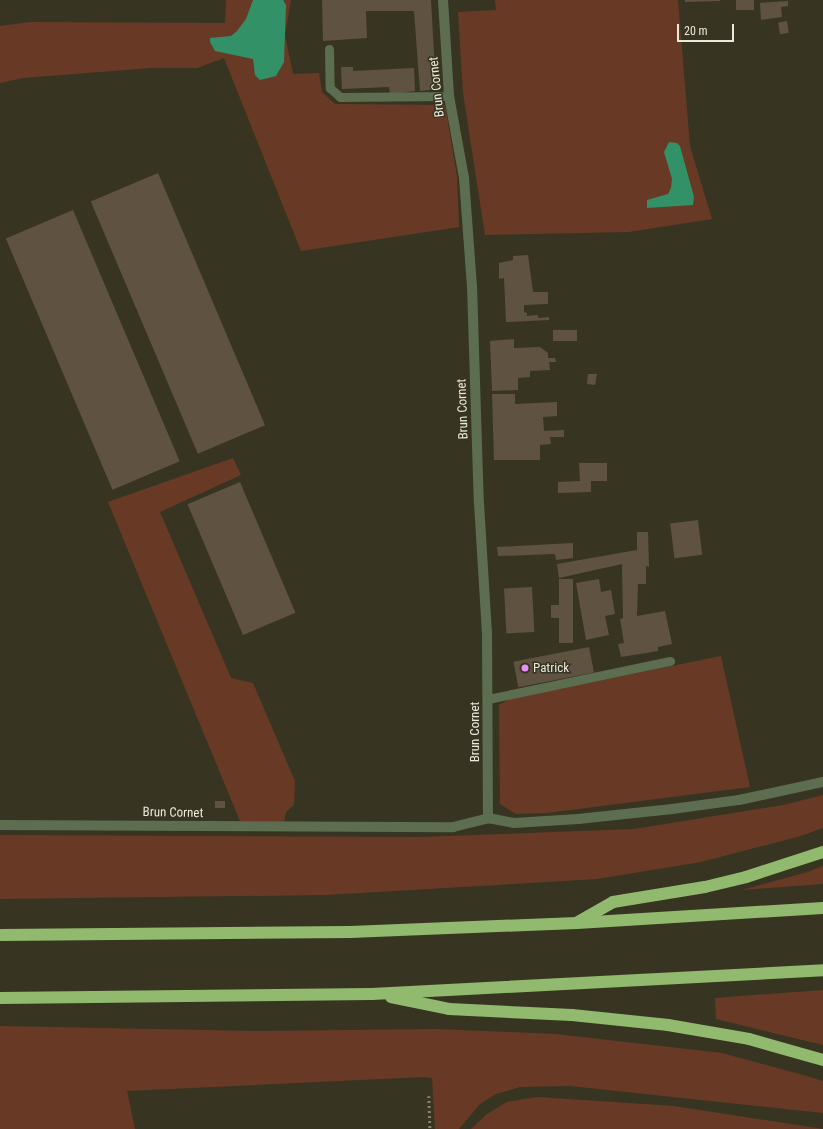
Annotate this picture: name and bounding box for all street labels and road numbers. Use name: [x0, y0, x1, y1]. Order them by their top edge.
street label: Brun Cornet: [426, 56, 448, 118]
street label: Brun Cornet: [454, 378, 472, 440]
street label: Brun Cornet: [467, 702, 483, 762]
street label: Brun Cornet: [143, 805, 203, 821]

